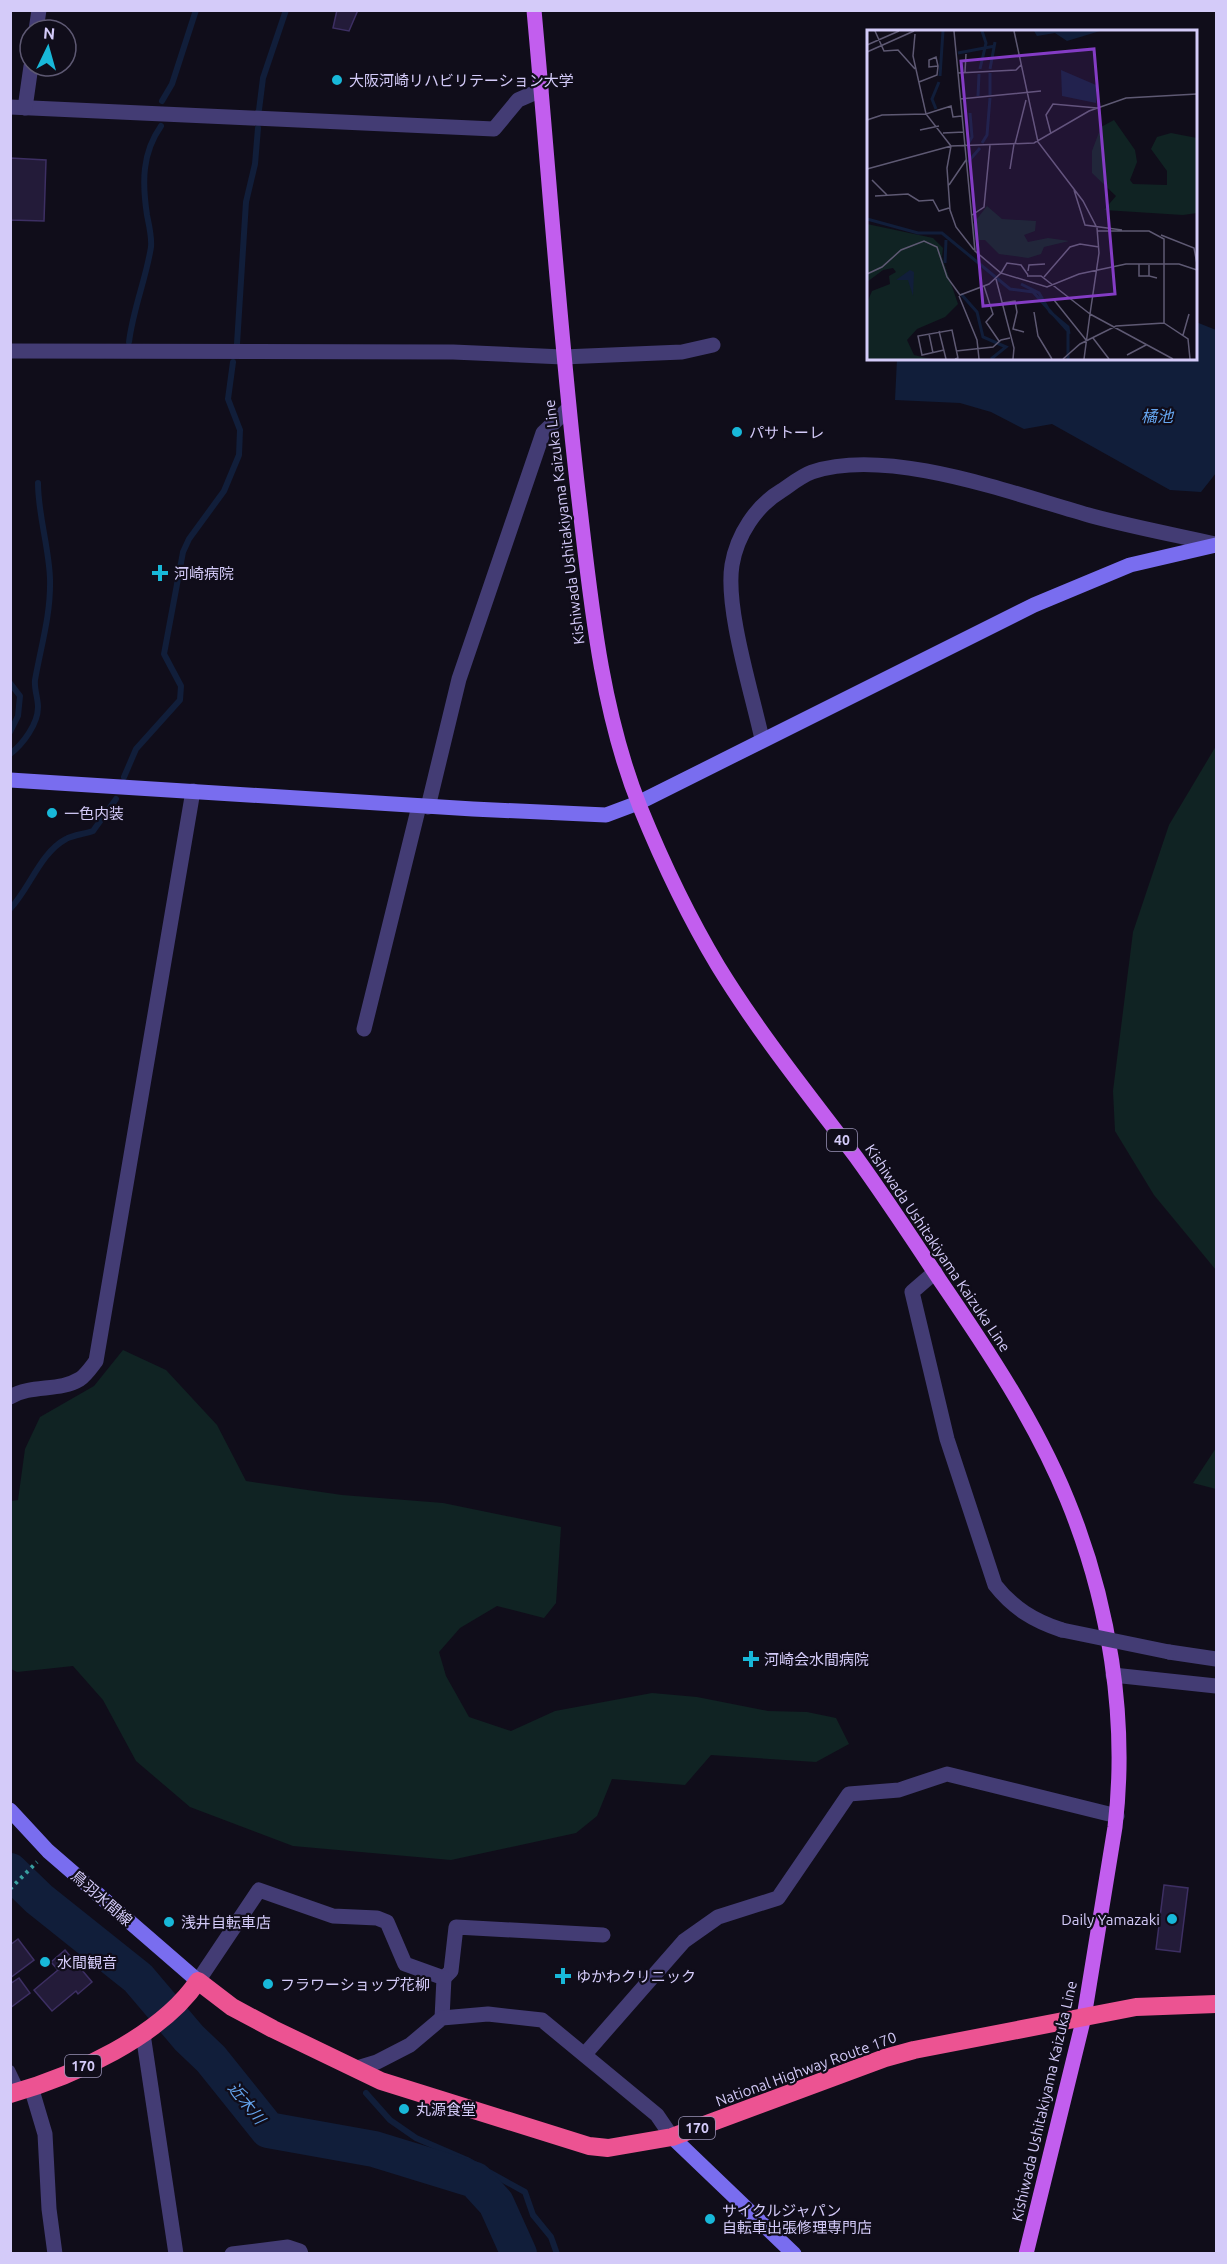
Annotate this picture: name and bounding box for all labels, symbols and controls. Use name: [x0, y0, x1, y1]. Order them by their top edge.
north arrow: [18, 18, 78, 78]
text: N: [43, 24, 56, 43]
inset map: [867, 30, 1197, 360]
place label: 大阪河崎リハビリテーション大学: [349, 72, 574, 89]
marker: 大阪河崎リハビリテーション大学: [330, 73, 344, 87]
street label: Kishiwada Ushitakiyama Kaizuka Line: [541, 399, 587, 645]
water label: 橘池: [1141, 407, 1175, 425]
place label: パサトーレ: [749, 424, 824, 441]
marker: パサトーレ: [730, 425, 744, 439]
marker: 河崎病院: [151, 564, 169, 582]
place label: 河崎病院: [174, 565, 234, 582]
place label: 一色内装: [64, 805, 124, 822]
marker: 一色内装: [45, 806, 59, 820]
road number: 40: [827, 1129, 857, 1151]
street label: Kishiwada Ushitakiyama Kaizuka Line: [862, 1141, 1014, 1355]
marker: 河崎会水間病院: [742, 1650, 760, 1668]
place label: 河崎会水間病院: [764, 1651, 869, 1668]
street label: 鳥羽水間線: [68, 1867, 136, 1929]
place label: Daily Yamazaki: [1061, 1911, 1160, 1928]
marker: Daily Yamazaki: [1165, 1912, 1179, 1926]
place label: 浅井自転車店: [181, 1914, 271, 1931]
marker: 浅井自転車店: [162, 1915, 176, 1929]
place label: 水間観音: [57, 1954, 117, 1971]
marker: 水間観音: [38, 1955, 52, 1969]
marker: ゆかわクリニック: [554, 1967, 572, 1985]
place label: ゆかわクリニック: [576, 1968, 696, 1985]
place label: フラワーショップ花柳: [280, 1976, 430, 1993]
marker: フラワーショップ花柳: [261, 1977, 275, 1991]
street label: Kishiwada Ushitakiyama Kaizuka Line: [1008, 1979, 1080, 2223]
street label: National Highway Route 170: [713, 2028, 899, 2110]
road number: 170: [65, 2055, 101, 2077]
water label: 近木川: [225, 2079, 270, 2129]
place label: 丸源食堂: [416, 2101, 476, 2118]
marker: 丸源食堂: [397, 2102, 411, 2116]
road number: 170: [679, 2117, 715, 2139]
place label: サイクルジャパン 自転車出張修理専門店: [722, 2202, 872, 2236]
marker: サイクルジャパン 自転車出張修理専門店: [703, 2212, 717, 2226]

